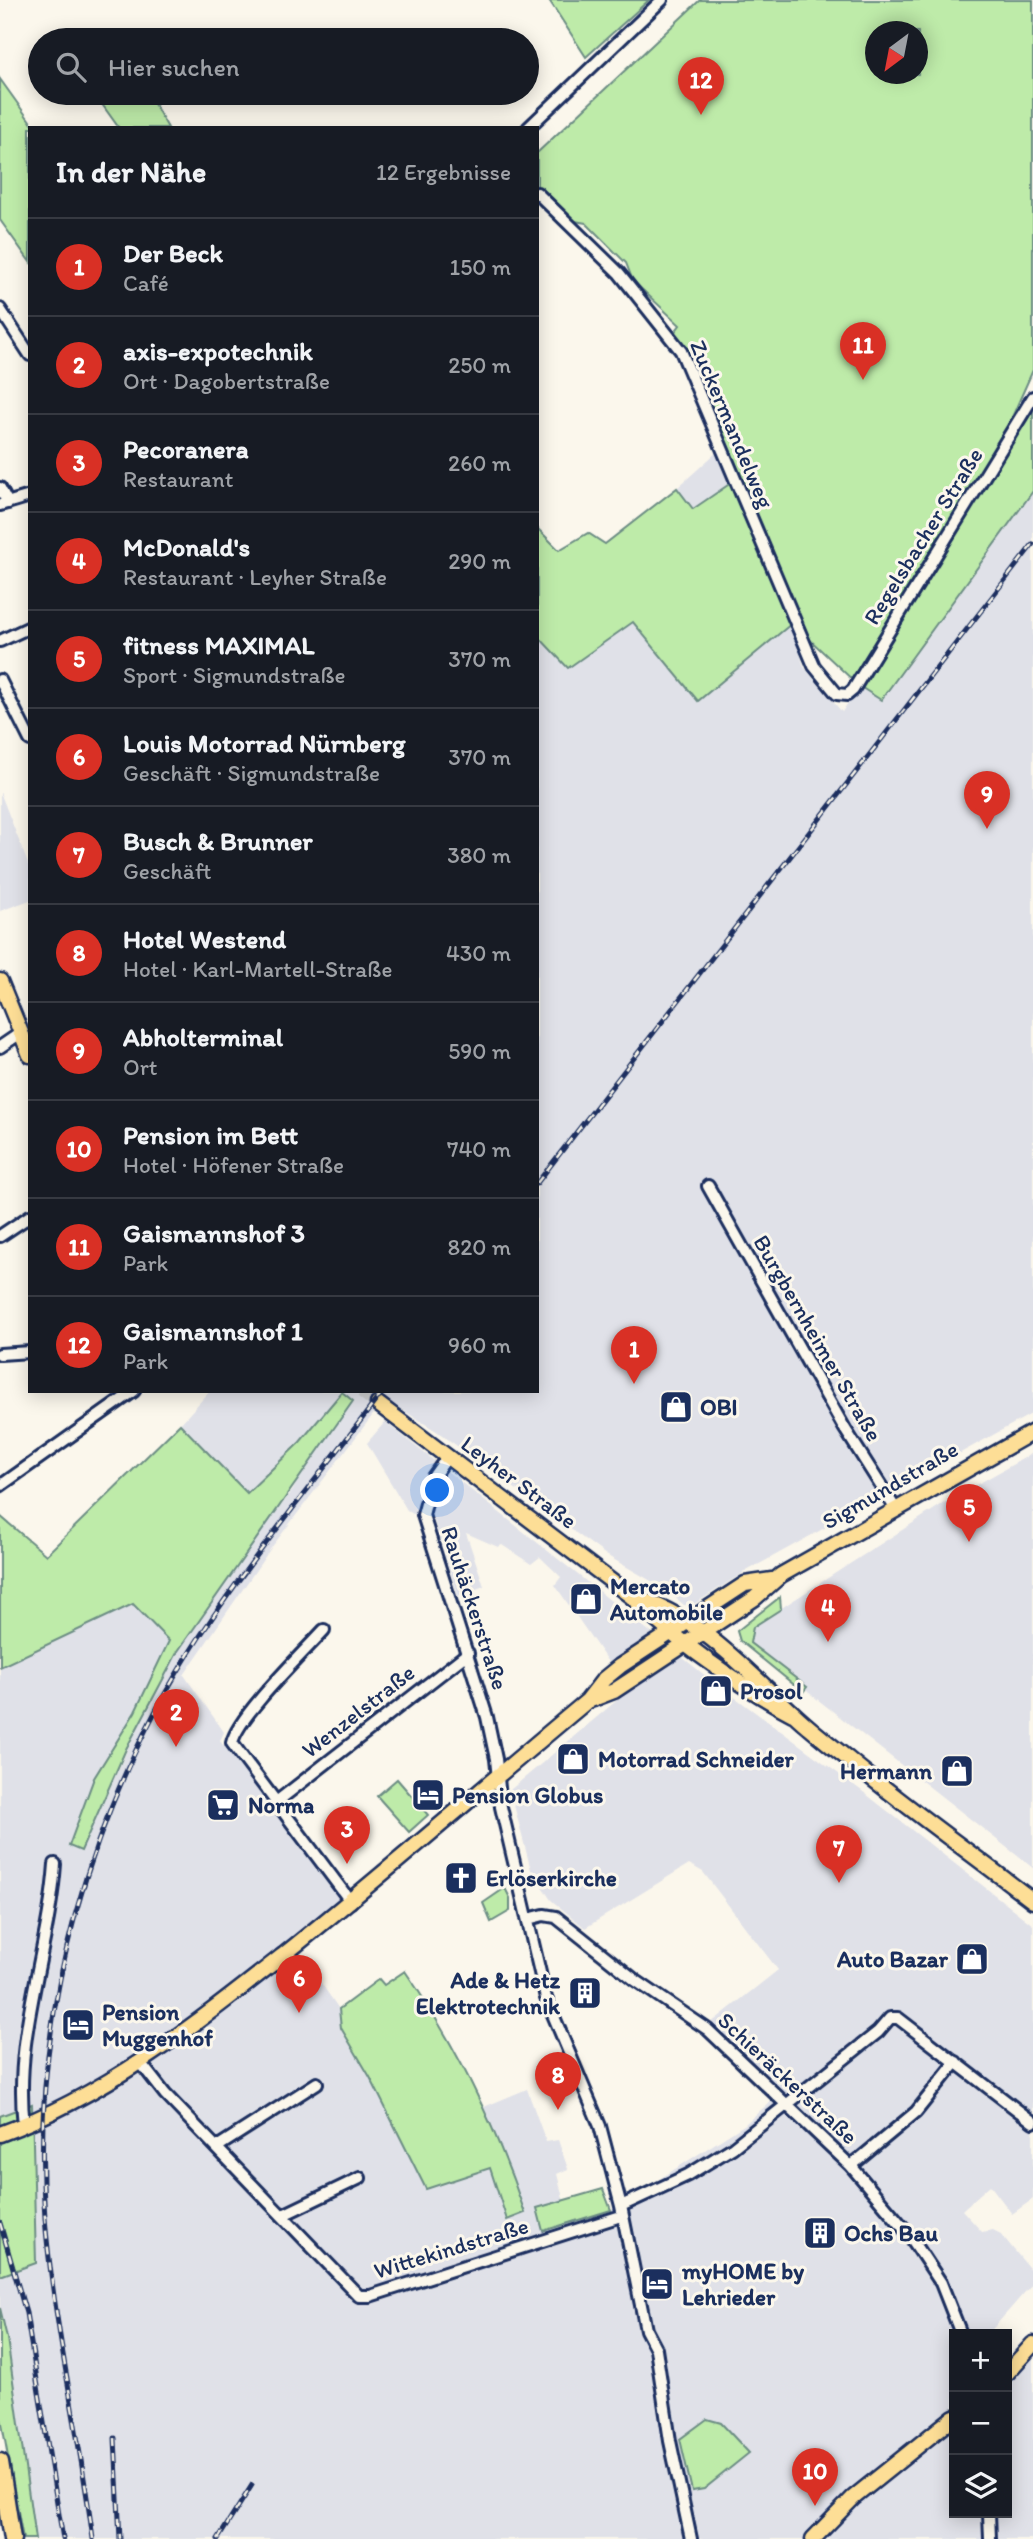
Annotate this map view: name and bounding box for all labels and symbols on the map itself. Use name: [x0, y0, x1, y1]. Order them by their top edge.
north arrow: [865, 21, 928, 84]
pin: 12: [678, 57, 724, 115]
pin: 11: [840, 322, 886, 380]
street label: Zuckermandelweg: [684, 336, 780, 513]
street label: Regelsbacher Straße: [857, 442, 989, 630]
pin: 9: [964, 771, 1010, 829]
street label: Burgbernheimer Straße: [747, 1230, 889, 1446]
pin: 1: [611, 1326, 657, 1384]
shop icon: OBI: [657, 1388, 695, 1426]
place label: OBI: [700, 1393, 738, 1421]
street label: Leyher Straße: [456, 1429, 582, 1535]
street label: Sigmundstraße: [817, 1435, 963, 1535]
your location: [420, 1473, 454, 1507]
pin: 5: [946, 1484, 992, 1542]
street label: Rauhäckerstraße: [435, 1523, 515, 1693]
place label: Mercato Automobile: [609, 1572, 723, 1626]
shop icon: Mercato Automobile: [567, 1580, 605, 1618]
pin: 4: [805, 1584, 851, 1642]
street label: Wenzelstraße: [296, 1658, 420, 1764]
shop icon: Prosol: [697, 1672, 735, 1710]
place label: Prosol: [740, 1677, 803, 1705]
pin: 2: [153, 1689, 199, 1747]
shop icon: Motorrad Schneider: [554, 1740, 592, 1778]
place label: Motorrad Schneider: [598, 1745, 795, 1773]
shop icon: Hermann: [938, 1752, 976, 1790]
place label: Hermann: [840, 1757, 933, 1785]
hotel icon: Pension Globus: [409, 1776, 447, 1814]
place label: Pension Globus: [452, 1781, 603, 1809]
supermarket icon: Norma: [204, 1786, 242, 1824]
place label: Norma: [248, 1791, 315, 1819]
pin: 3: [324, 1806, 370, 1864]
pin: 7: [816, 1825, 862, 1883]
church icon: Erlöserkirche: [442, 1859, 480, 1897]
place label: Erlöserkirche: [486, 1864, 617, 1892]
shop icon: Auto Bazar: [953, 1940, 991, 1978]
place label: Auto Bazar: [836, 1945, 949, 1973]
pin: 6: [276, 1955, 322, 2013]
place label: Ade & Hetz Elektrotechnik: [416, 1966, 561, 2020]
building icon: Ade & Hetz Elektrotechnik: [566, 1974, 604, 2012]
place label: Pension Muggenhof: [102, 1998, 213, 2052]
hotel icon: Pension Muggenhof: [59, 2006, 97, 2044]
street label: Schieräckerstraße: [712, 2006, 864, 2150]
pin: 8: [535, 2052, 581, 2110]
street label: Wittekindstraße: [370, 2211, 532, 2285]
building icon: Ochs Bau: [801, 2214, 839, 2252]
place label: Ochs Bau: [844, 2219, 938, 2247]
place label: myHOME by Lehrieder: [681, 2257, 804, 2311]
hotel icon: myHOME by Lehrieder: [638, 2265, 676, 2303]
pin: 10: [792, 2448, 838, 2506]

